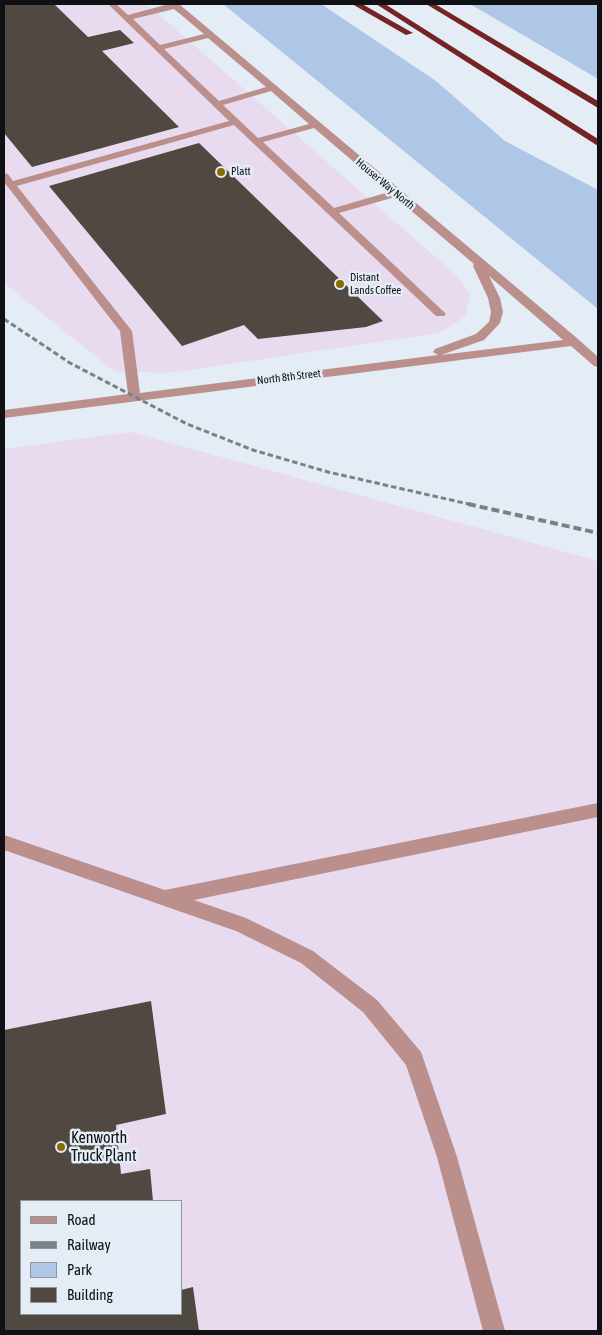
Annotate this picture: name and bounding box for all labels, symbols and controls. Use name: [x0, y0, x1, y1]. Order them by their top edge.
street label: Houser Way North: [353, 156, 417, 212]
place label: Platt: [231, 165, 251, 179]
marker: Platt: [215, 166, 227, 178]
place label: Distant Lands Coffee: [350, 271, 401, 297]
marker: Distant Lands Coffee: [334, 278, 346, 290]
street label: North 8th Street: [256, 367, 322, 387]
place label: Kenworth Truck Plant: [71, 1128, 137, 1166]
marker: Kenworth Truck Plant: [55, 1141, 67, 1153]
legend: [20, 1200, 182, 1315]
text: Road: [67, 1211, 96, 1228]
text: Railway: [67, 1236, 111, 1253]
text: Park: [67, 1261, 92, 1278]
text: Building: [67, 1286, 113, 1303]

